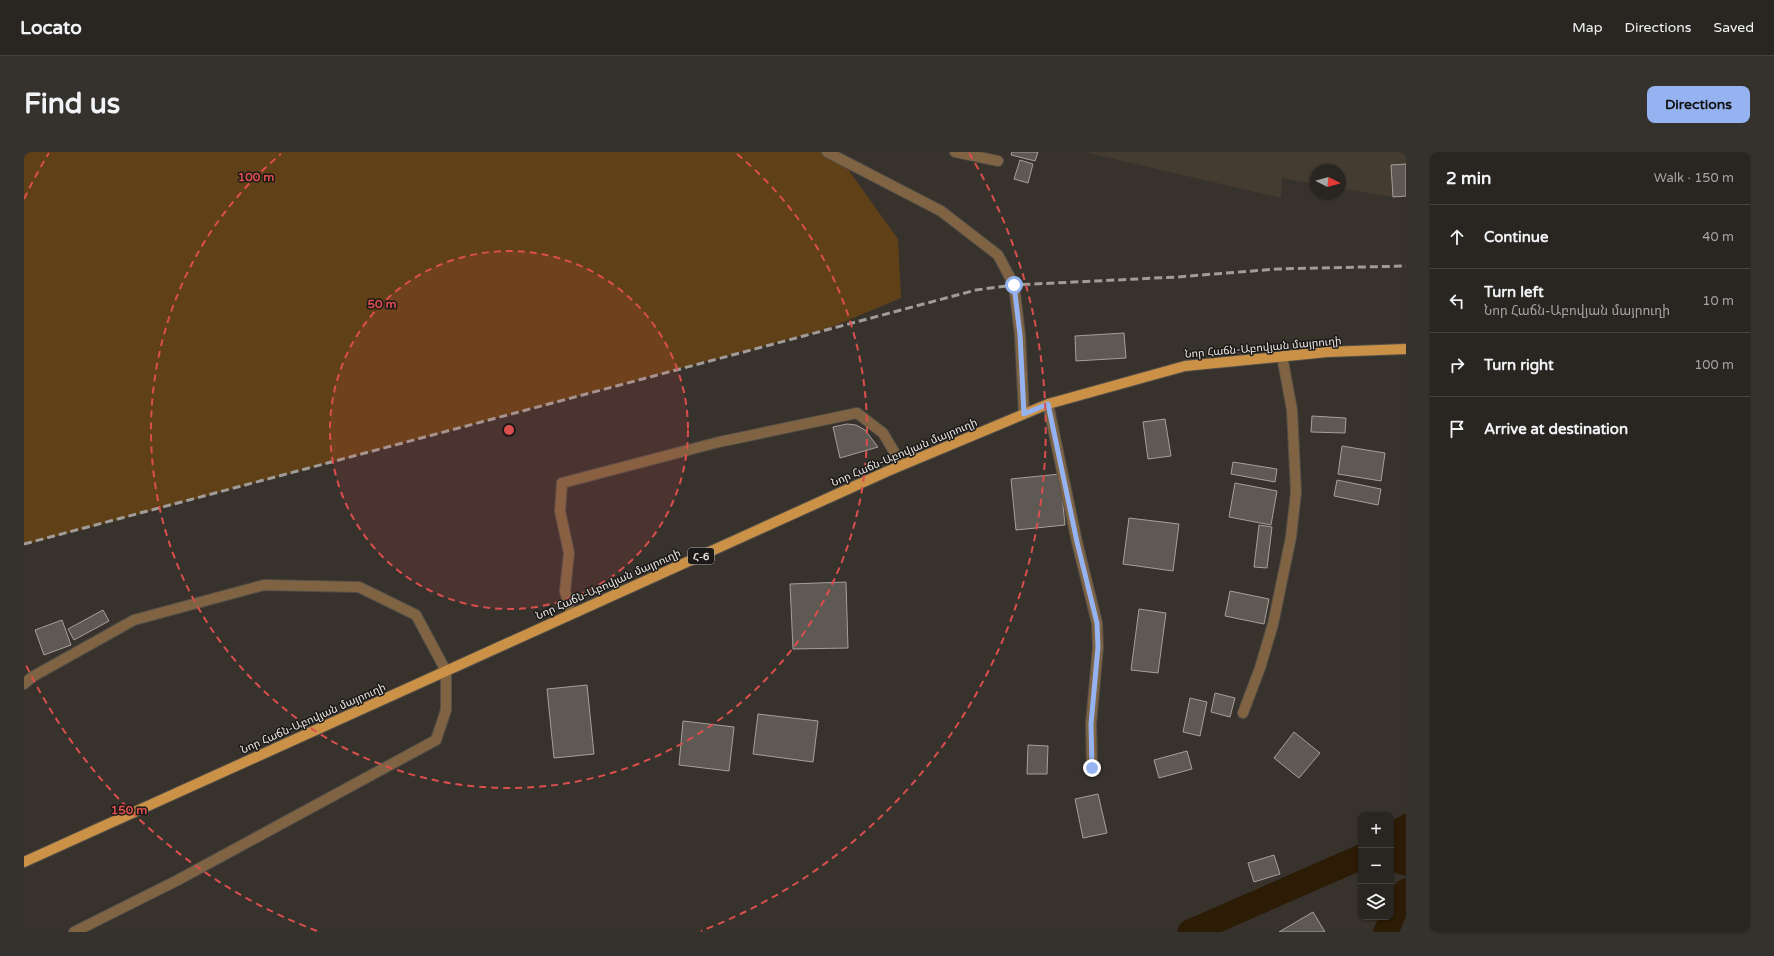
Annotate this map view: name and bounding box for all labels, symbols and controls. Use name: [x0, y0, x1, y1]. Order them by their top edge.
text: Locato: [20, 17, 82, 39]
text: Map: [1572, 19, 1603, 36]
text: Directions: [1625, 19, 1692, 36]
text: Saved: [1714, 19, 1754, 36]
button: Directions: [1647, 86, 1750, 123]
text: Find us: [24, 87, 120, 121]
north arrow: [1310, 164, 1346, 200]
text: 2 min: [1446, 168, 1491, 189]
text: 100 m: [238, 170, 274, 184]
text: Walk · 150 m: [1654, 170, 1734, 186]
icon: ahead: [1446, 226, 1468, 248]
text: Continue: [1484, 228, 1548, 246]
text: 40 m: [1702, 229, 1734, 245]
route start: [1005, 276, 1023, 294]
text: Turn left: [1484, 283, 1544, 301]
icon: left: [1446, 290, 1468, 312]
text: 10 m: [1702, 293, 1734, 309]
text: 50 m: [367, 297, 397, 311]
text: Նոր Հաճն-Աբովյան մայրուղի: [1484, 303, 1670, 319]
street label: Նոր Հաճն-Աբովյան մայրուղի: [1184, 334, 1342, 361]
icon: right: [1446, 354, 1468, 376]
text: Turn right: [1484, 356, 1554, 374]
text: 100 m: [1694, 357, 1734, 373]
street label: Նոր Հաճն-Աբովյան մայրուղի: [829, 416, 979, 489]
icon: arrive: [1446, 418, 1468, 440]
text: Arrive at destination: [1484, 420, 1628, 438]
centre of rings: [502, 423, 516, 437]
street label: Նոր Հաճն-Աբովյան մայրուղի: [534, 547, 683, 622]
road number: Հ-6: [688, 548, 714, 564]
street label: Նոր Հաճն-Աբովյան մայրուղի: [239, 681, 388, 756]
route end: [1083, 759, 1101, 777]
text: 150 m: [111, 803, 147, 817]
map controls: [1358, 812, 1394, 920]
button: +: [1358, 812, 1394, 848]
button: −: [1358, 848, 1394, 884]
button: layers: [1358, 884, 1394, 920]

